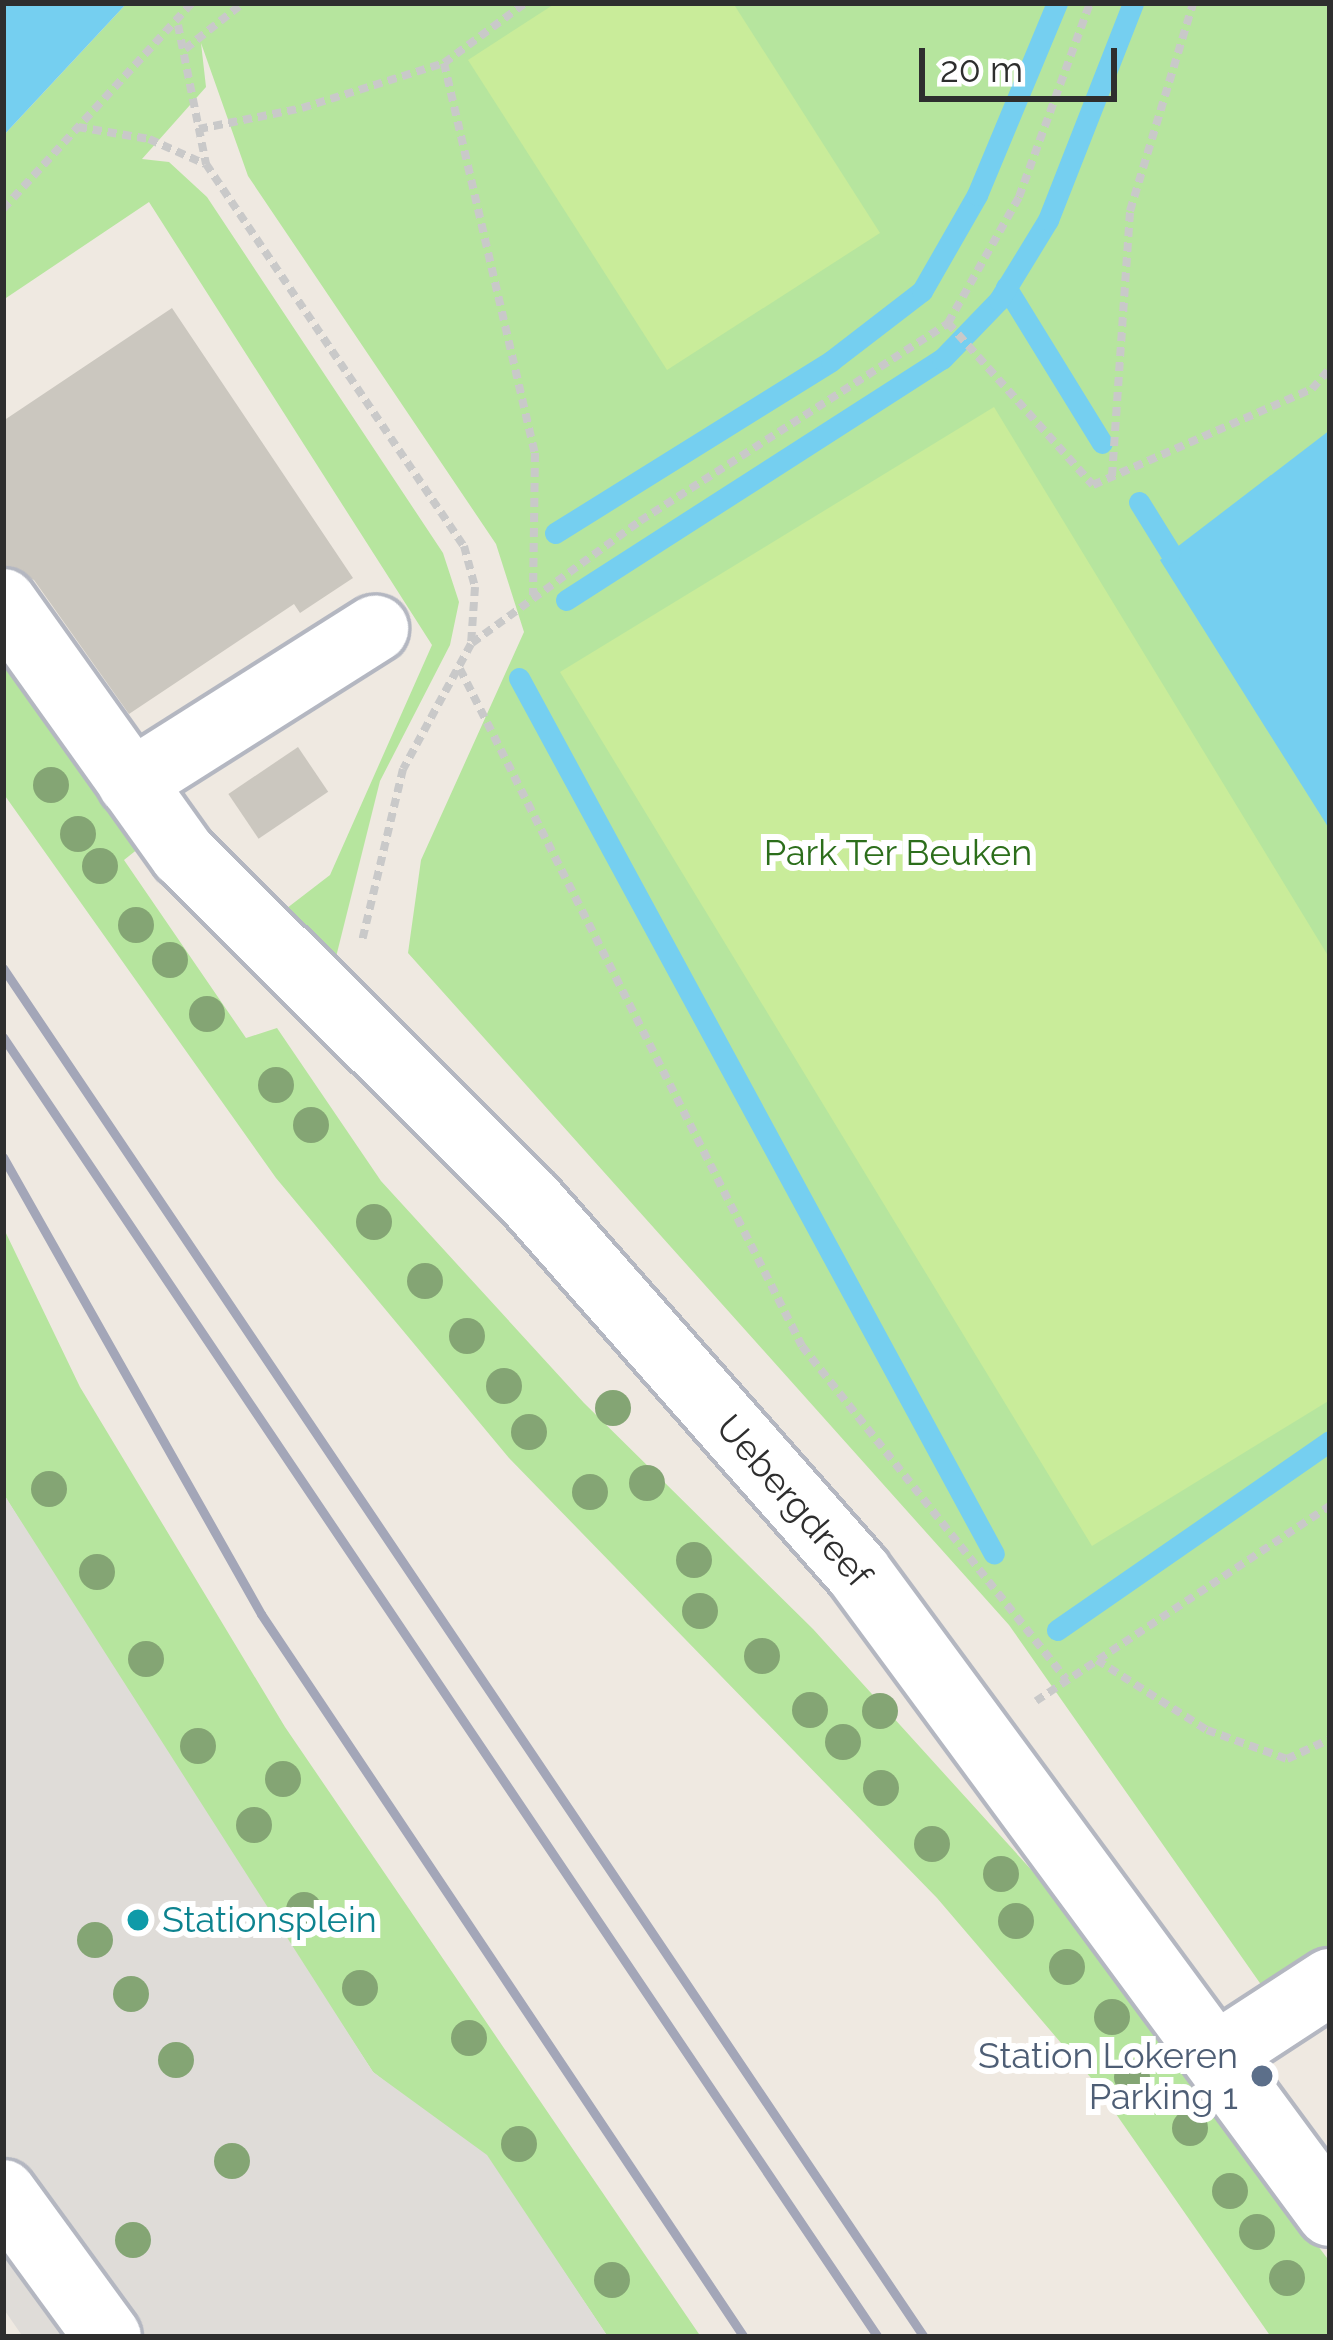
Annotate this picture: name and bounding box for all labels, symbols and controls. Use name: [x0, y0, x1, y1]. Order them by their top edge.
scale bar: [925, 24, 1123, 98]
text: 20 m: [940, 48, 1023, 90]
park label: Park Ter Beuken: [763, 831, 1033, 875]
street label: Uebergdreef: [707, 1406, 881, 1596]
place label: Stationsplein: [162, 1898, 377, 1942]
marker: Stationsplein: [125, 1907, 151, 1933]
place label: Station Lokeren Parking 1: [978, 2033, 1238, 2118]
marker: Station Lokeren Parking 1: [1249, 2063, 1275, 2089]

